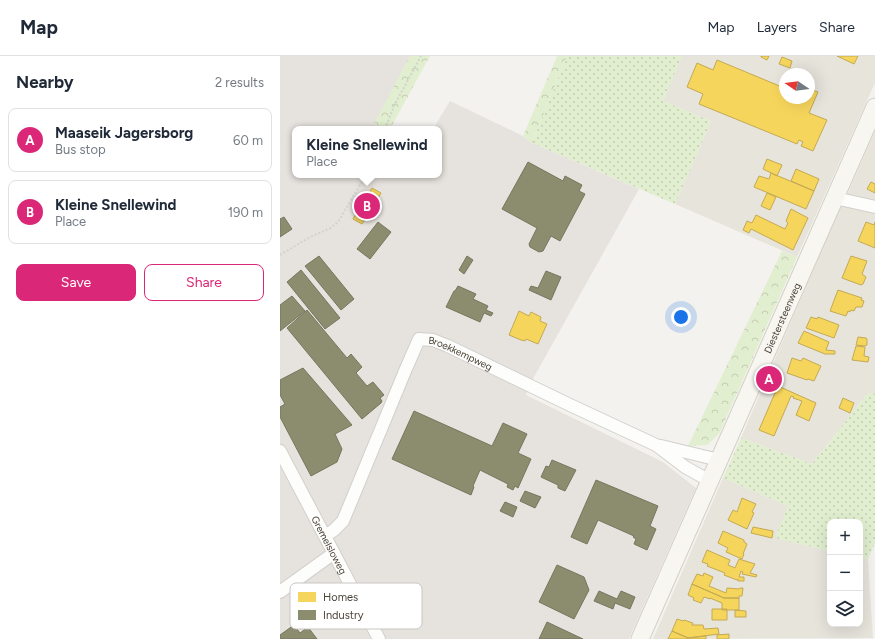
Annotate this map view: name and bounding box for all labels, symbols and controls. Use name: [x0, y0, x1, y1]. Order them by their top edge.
text: Map: [20, 16, 58, 39]
text: Map: [707, 19, 735, 36]
text: Layers: [757, 19, 797, 36]
text: Share: [819, 19, 855, 36]
north arrow: [779, 68, 815, 104]
text: Nearby: [16, 72, 74, 92]
text: 2 results: [215, 75, 264, 90]
text: Maaseik Jagersborg: [55, 124, 193, 142]
popup: [292, 126, 442, 178]
text: A: [25, 133, 35, 148]
text: 60 m: [233, 133, 263, 148]
text: Kleine Snellewind: [306, 136, 428, 154]
text: Bus stop: [55, 142, 106, 157]
text: Place: [306, 154, 337, 169]
pin: B: [354, 191, 380, 221]
text: Kleine Snellewind: [55, 196, 177, 214]
text: B: [26, 205, 34, 220]
text: 190 m: [228, 205, 263, 220]
text: Place: [55, 214, 86, 229]
button: Save: [16, 264, 136, 301]
button: Share: [144, 264, 264, 301]
street label: Diestersteenweg: [761, 281, 804, 355]
your location: [671, 307, 691, 327]
street label: Broekkempweg: [428, 334, 495, 374]
pin: A: [756, 364, 782, 394]
street label: Gremelsloweg: [308, 514, 350, 577]
map controls: [827, 519, 863, 627]
button: +: [827, 519, 863, 555]
button: −: [827, 555, 863, 591]
legend: [290, 583, 422, 629]
text: Homes: [323, 591, 358, 604]
button: layers: [827, 591, 863, 627]
text: Industry: [323, 609, 364, 622]

